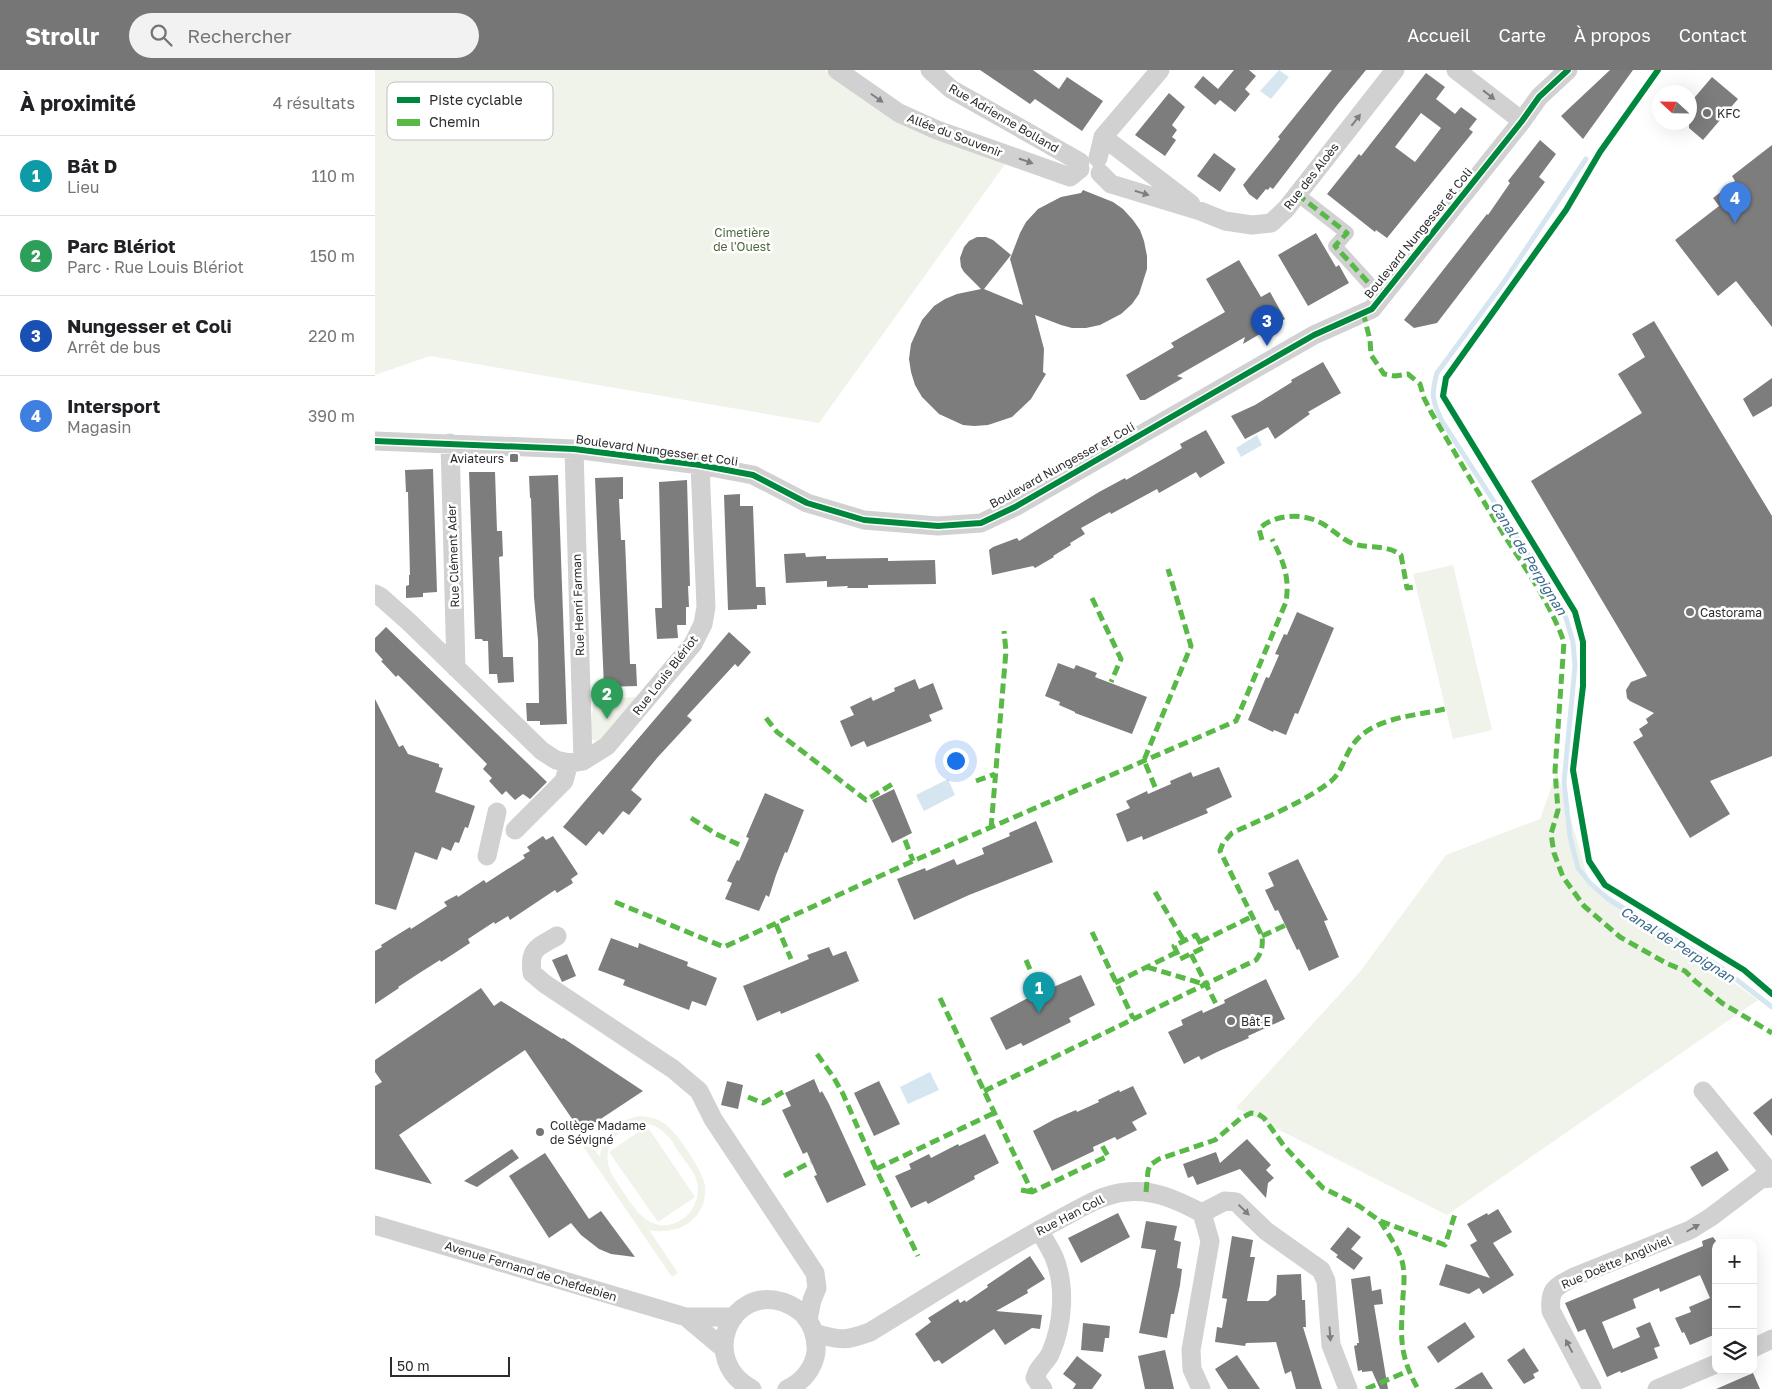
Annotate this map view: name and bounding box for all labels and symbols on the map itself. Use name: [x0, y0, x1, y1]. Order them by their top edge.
street label: Rue Adrienne Bolland: [946, 80, 1062, 156]
legend: [387, 82, 553, 140]
north arrow: [1652, 85, 1697, 130]
one-way arrow: [1482, 90, 1495, 101]
text: Piste cyclable: [429, 91, 523, 108]
one-way arrow: [870, 93, 884, 103]
place label: KFC: [1717, 106, 1741, 121]
marker: KFC: [1701, 107, 1713, 119]
street label: Allée du Souvenir: [905, 110, 1005, 160]
text: Chemin: [429, 113, 480, 130]
one-way arrow: [1350, 114, 1361, 127]
street label: Rue des Aloès: [1280, 140, 1342, 212]
one-way arrow: [1019, 157, 1034, 165]
street label: Boulevard Nungesser et Coli: [1361, 165, 1475, 301]
pin: 4: [1719, 182, 1751, 223]
one-way arrow: [1135, 190, 1150, 198]
park label: Cimetière de l'Ouest: [713, 225, 771, 254]
pin: 3: [1251, 305, 1283, 346]
street label: Boulevard Nungesser et Coli: [987, 419, 1137, 511]
street label: Boulevard Nungesser et Coli: [575, 431, 739, 469]
place label: Aviateurs: [450, 451, 504, 466]
marker: Aviateurs: [508, 452, 520, 464]
water label: Canal de Perpignan: [1487, 498, 1572, 619]
street label: Rue Clément Ader: [444, 504, 462, 608]
street label: Rue Henri Farman: [569, 553, 587, 657]
place label: Castorama: [1700, 605, 1762, 620]
marker: Castorama: [1684, 606, 1696, 618]
street label: Rue Louis Blériot: [629, 632, 701, 718]
pin: 2: [591, 678, 623, 719]
your location: [943, 748, 969, 774]
water label: Canal de Perpignan: [1618, 902, 1739, 987]
pin: 1: [1023, 972, 1055, 1013]
place label: Bât E: [1241, 1014, 1271, 1029]
marker: Bât E: [1225, 1015, 1237, 1027]
place label: Collège Madame de Sévigné: [550, 1118, 646, 1147]
marker: Collège Madame de Sévigné: [534, 1126, 546, 1138]
street label: Rue Han Coll: [1033, 1191, 1107, 1239]
one-way arrow: [1238, 1204, 1250, 1216]
one-way arrow: [1687, 1223, 1700, 1232]
street label: Rue Doëtte Angliviel: [1559, 1232, 1673, 1292]
street label: Avenue Fernand de Chefdebien: [443, 1238, 619, 1304]
one-way arrow: [1326, 1326, 1334, 1342]
one-way arrow: [1565, 1339, 1573, 1353]
scale bar: [390, 1354, 510, 1377]

